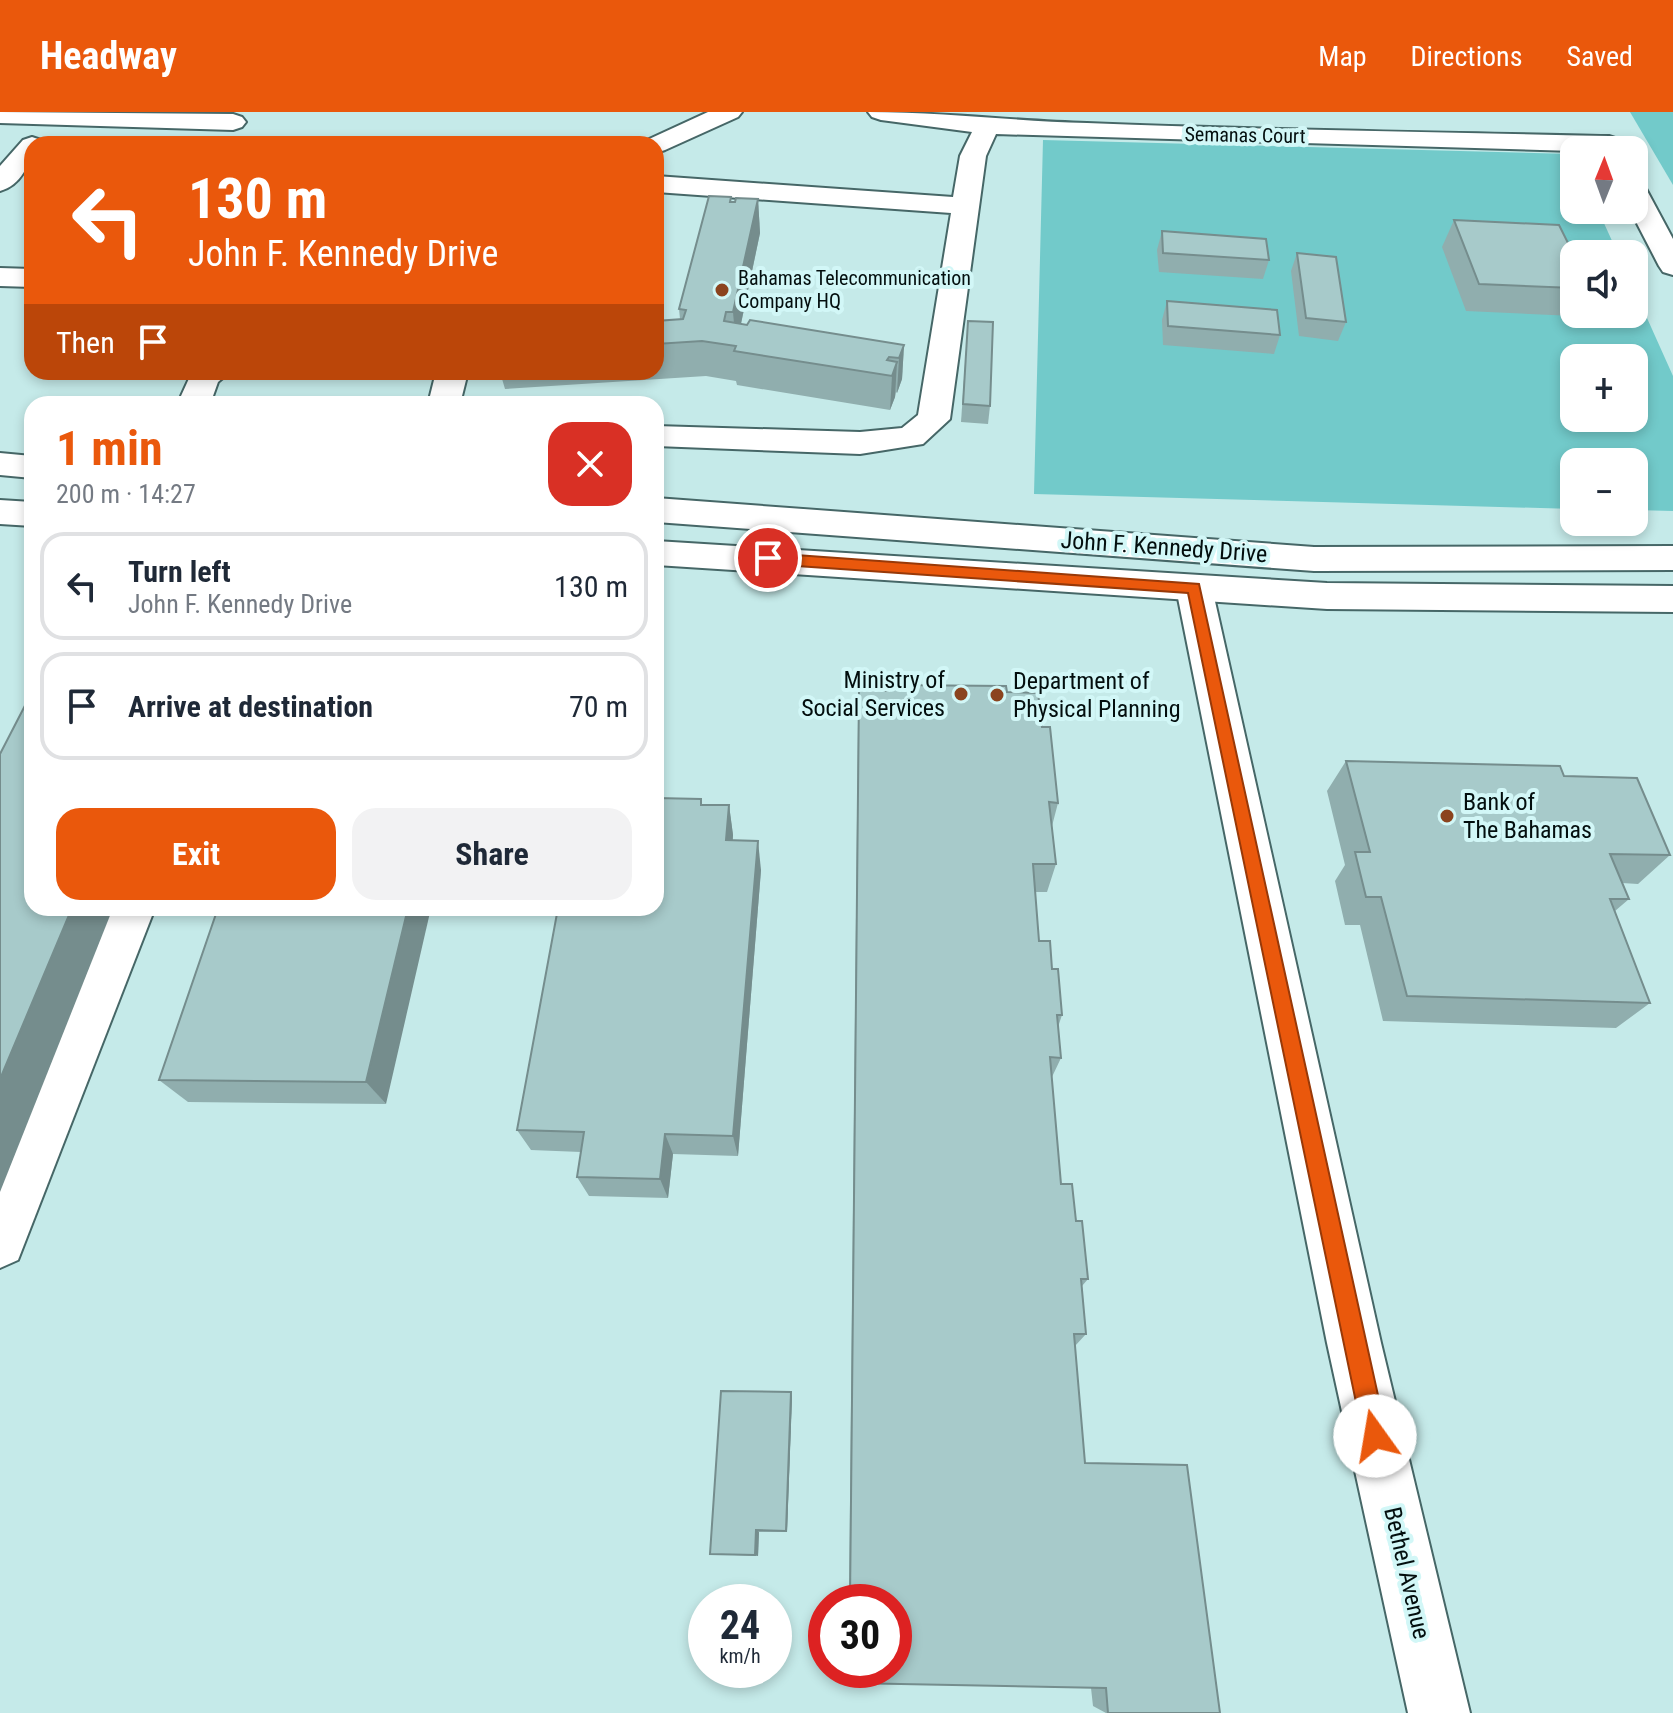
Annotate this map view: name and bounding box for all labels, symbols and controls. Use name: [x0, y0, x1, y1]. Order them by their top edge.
text: Headway: [40, 34, 177, 78]
text: Map: [1318, 40, 1367, 73]
text: Directions: [1411, 40, 1522, 73]
text: Saved: [1566, 40, 1633, 73]
street label: Semanas Court: [1184, 122, 1306, 148]
north arrow: [1560, 136, 1648, 224]
map controls: [1560, 136, 1648, 536]
text: 130 m: [188, 166, 327, 232]
icon: left: [56, 168, 160, 272]
text: John F. Kennedy Drive: [188, 233, 498, 275]
button: sound: [1560, 240, 1648, 328]
place label: Bahamas Telecommunication Company HQ: [738, 266, 971, 313]
marker: Bahamas Telecommunication Company HQ: [713, 281, 731, 299]
icon: arrive: [131, 320, 175, 364]
text: Then: [56, 325, 115, 360]
button: +: [1560, 344, 1648, 432]
text: 1 min: [56, 420, 163, 477]
button: close: [548, 422, 632, 506]
button: −: [1560, 448, 1648, 536]
text: 200 m · 14:27: [56, 479, 196, 509]
pin: [734, 524, 802, 592]
street label: John F. Kennedy Drive: [1060, 526, 1268, 568]
icon: arrive: [746, 536, 790, 580]
text: Turn left: [128, 554, 231, 589]
icon: left: [60, 564, 104, 608]
text: 130 m: [554, 569, 628, 604]
text: John F. Kennedy Drive: [128, 589, 352, 619]
place label: Ministry of Social Services: [801, 666, 945, 722]
place label: Department of Physical Planning: [1013, 667, 1180, 723]
icon: arrive: [60, 684, 104, 728]
marker: Ministry of Social Services: [952, 685, 970, 703]
marker: Department of Physical Planning: [988, 686, 1006, 704]
text: Arrive at destination: [128, 689, 373, 724]
text: 70 m: [569, 689, 628, 724]
place label: Bank of The Bahamas: [1463, 788, 1592, 844]
marker: Bank of The Bahamas: [1438, 807, 1456, 825]
button: Exit: [56, 808, 336, 900]
button: Share: [352, 808, 632, 900]
position arrow: [1333, 1394, 1417, 1478]
street label: Bethel Avenue: [1378, 1504, 1436, 1642]
speed limit sign: 30: [808, 1584, 912, 1688]
text: 24: [720, 1602, 760, 1649]
text: km/h: [719, 1644, 761, 1668]

